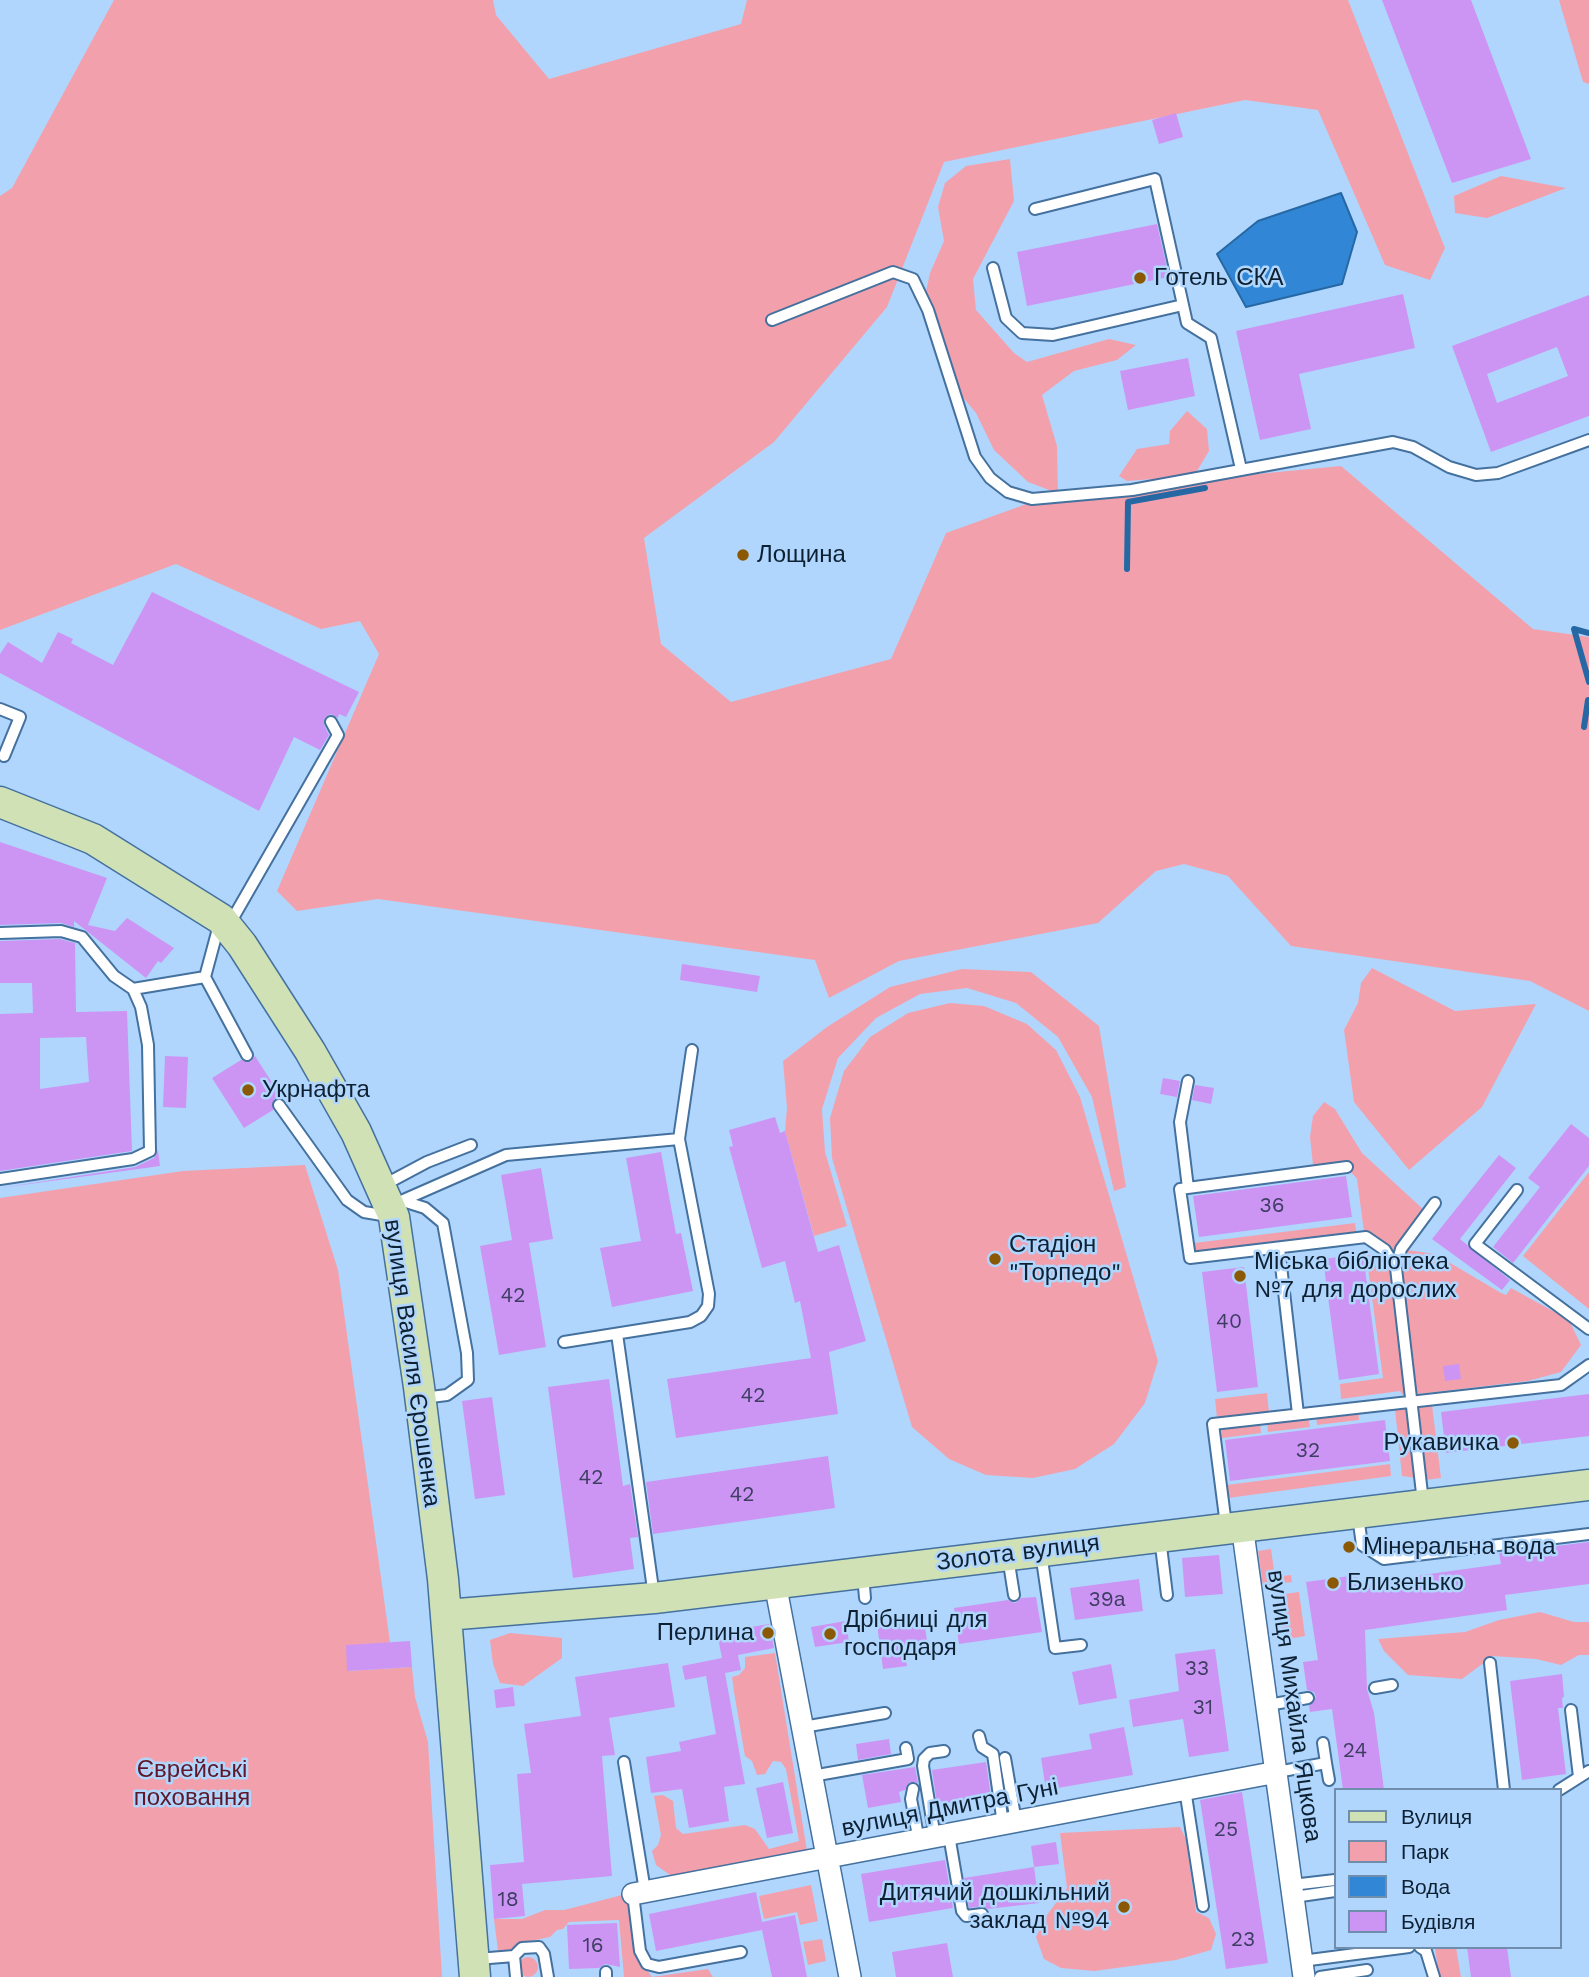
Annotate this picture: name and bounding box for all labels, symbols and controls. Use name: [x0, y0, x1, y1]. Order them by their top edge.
place label: Готель СКА: [1154, 264, 1283, 292]
marker: Готель СКА: [1132, 270, 1148, 286]
place label: Лощина: [757, 541, 846, 569]
marker: Лощина: [735, 547, 751, 563]
place label: Укрнафта: [262, 1076, 370, 1104]
marker: Укрнафта: [240, 1082, 256, 1098]
house number: 36: [1259, 1193, 1285, 1219]
street label: вулиця Василя Єрошенка: [378, 1217, 446, 1509]
place label: Стадіон "Торпедо": [1009, 1231, 1121, 1287]
place label: Міська бібліотека №7 для дорослих: [1254, 1248, 1457, 1304]
marker: Стадіон "Торпедо": [987, 1251, 1003, 1267]
marker: Міська бібліотека №7 для дорослих: [1232, 1268, 1248, 1284]
house number: 42: [500, 1283, 526, 1309]
house number: 40: [1216, 1309, 1242, 1335]
house number: 42: [740, 1383, 766, 1409]
place label: Рукавичка: [1384, 1429, 1499, 1457]
marker: Рукавичка: [1505, 1435, 1521, 1451]
house number: 32: [1296, 1438, 1320, 1464]
house number: 42: [578, 1465, 604, 1491]
house number: 42: [729, 1482, 755, 1508]
street label: Золота вулиця: [935, 1529, 1101, 1577]
place label: Мінеральна вода: [1363, 1533, 1556, 1561]
marker: Мінеральна вода: [1341, 1539, 1357, 1555]
street label: вулиця Михайла Яцкова: [1261, 1568, 1327, 1844]
place label: Близенько: [1347, 1569, 1464, 1597]
marker: Близенько: [1325, 1575, 1341, 1591]
house number: 39а: [1089, 1587, 1125, 1613]
place label: Дрібниці для господаря: [844, 1606, 988, 1662]
place label: Перлина: [657, 1619, 754, 1647]
marker: Перлина: [760, 1625, 776, 1641]
marker: Дрібниці для господаря: [822, 1626, 838, 1642]
house number: 33: [1185, 1656, 1209, 1682]
house number: 31: [1193, 1695, 1213, 1721]
house number: 24: [1343, 1738, 1367, 1764]
park label: Єврейські поховання: [134, 1756, 250, 1812]
street label: вулиця Дмитра Гуні: [839, 1773, 1061, 1843]
legend: [1334, 1788, 1561, 1949]
text: Вулиця: [1401, 1804, 1472, 1829]
house number: 25: [1214, 1817, 1238, 1843]
text: Парк: [1401, 1839, 1449, 1864]
text: Вода: [1401, 1874, 1450, 1899]
place label: Дитячий дошкільний заклад №94: [880, 1879, 1110, 1935]
house number: 18: [497, 1887, 519, 1913]
marker: Дитячий дошкільний заклад №94: [1116, 1899, 1132, 1915]
text: Будівля: [1401, 1909, 1475, 1934]
house number: 23: [1231, 1927, 1255, 1953]
house number: 16: [583, 1933, 603, 1959]

